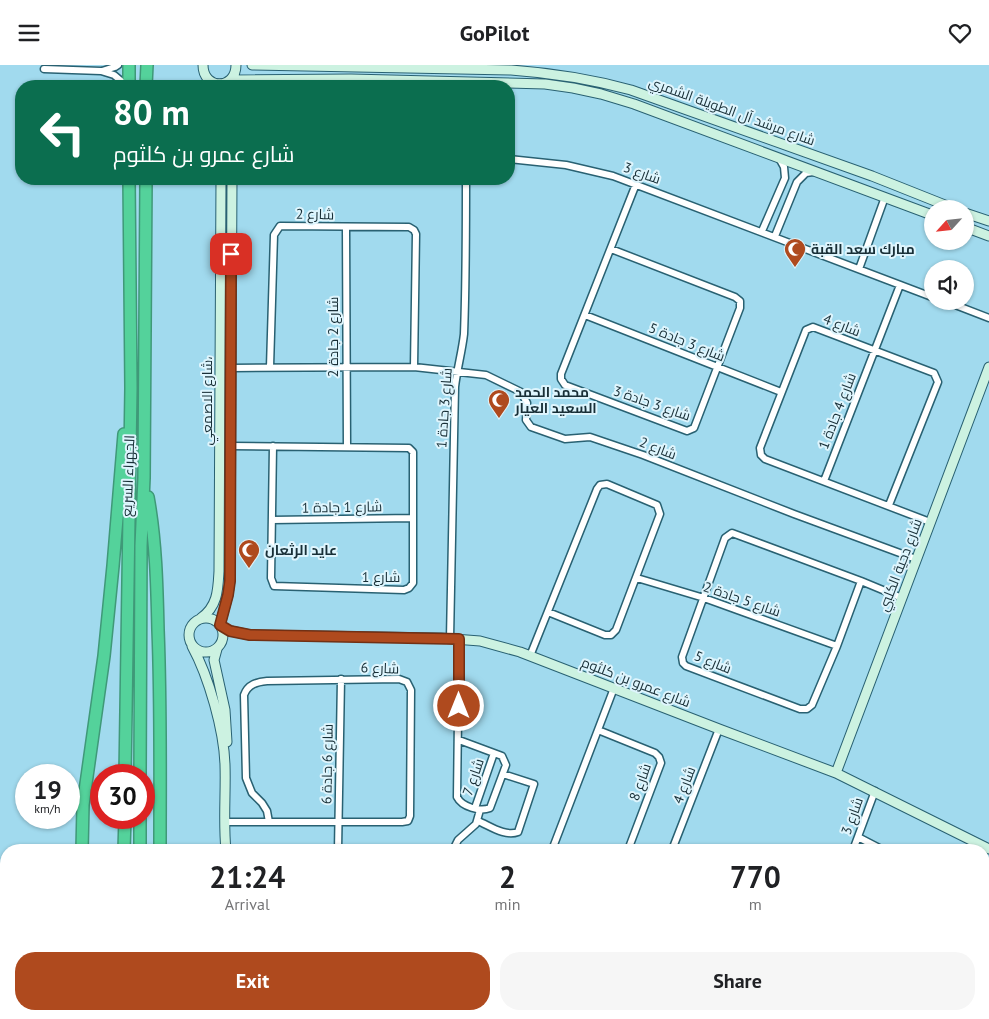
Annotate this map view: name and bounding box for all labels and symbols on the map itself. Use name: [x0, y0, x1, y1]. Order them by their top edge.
street label: شارع مرشد آل الطويلة الشمري: [645, 73, 818, 152]
street label: شارع 3: [621, 158, 663, 188]
north arrow: [924, 200, 974, 250]
street label: شارع 2: [296, 205, 334, 223]
pin: [210, 233, 252, 275]
mosque icon: مبارك سعد القبة: [783, 237, 807, 268]
place label: مبارك سعد القبة: [811, 240, 915, 258]
street label: شارع 2 جادة 2: [324, 297, 342, 377]
street label: شارع 4: [821, 310, 863, 340]
street label: شارع 3 جادة 5: [646, 319, 728, 365]
street label: شارع الاصمعي،: [198, 357, 219, 445]
street label: شارع 3 جادة 1: [432, 367, 456, 449]
street label: شارع 4 جادة 1: [814, 370, 860, 452]
street label: شارع 3 جادة 3: [611, 381, 693, 425]
place label: محمد الحمد السعيد العيار: [514, 383, 597, 417]
mosque icon: محمد الحمد السعيد العيار: [487, 388, 511, 419]
street label: شارع 2: [637, 433, 679, 463]
street label: الجهراء السريع: [118, 435, 138, 517]
street label: شارع 1 جادة 1: [302, 497, 382, 517]
street label: شارع دحية الكلبي: [874, 516, 929, 615]
mosque icon: عايد الرثعان: [237, 538, 261, 569]
place label: عايد الرثعان: [265, 541, 337, 559]
street label: شارع 1: [362, 568, 400, 586]
street label: شارع 5 جادة 2: [701, 577, 783, 621]
street label: شارع 5: [692, 646, 734, 678]
street label: شارع عمرو بن كلثوم: [579, 653, 693, 712]
street label: شارع 6: [360, 658, 400, 678]
position arrow: [432, 679, 484, 731]
street label: شارع 6 جادة 6: [317, 724, 337, 804]
street label: شارع 7: [458, 756, 488, 798]
street label: شارع 8: [625, 761, 655, 803]
speed limit sign: 30: [90, 764, 155, 829]
street label: شارع 4: [669, 764, 699, 806]
street label: شارع 3: [837, 795, 867, 837]

